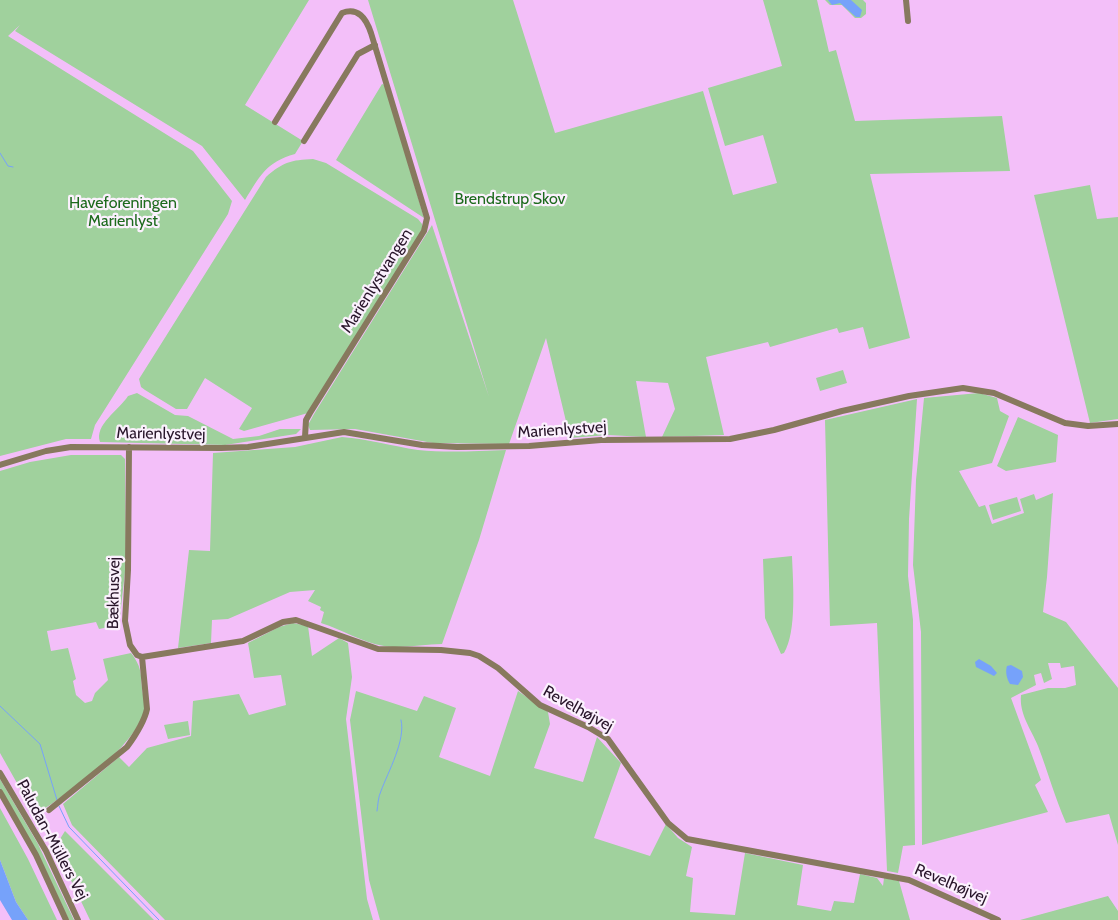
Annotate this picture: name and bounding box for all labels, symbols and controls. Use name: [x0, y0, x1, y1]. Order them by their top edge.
park label: Brendstrup Skov: [455, 189, 565, 209]
park label: Haveforeningen Marienlyst: [69, 193, 177, 231]
street label: Marienlystvangen: [337, 225, 417, 337]
street label: Marienlystvej: [517, 417, 607, 443]
street label: Marienlystvej: [116, 424, 206, 444]
street label: Bækhusvej: [104, 557, 124, 629]
street label: Revelhøjvej: [540, 682, 616, 736]
street label: Paludan-Müllers Vej: [12, 777, 92, 903]
street label: Revelhøjvej: [912, 860, 990, 908]

